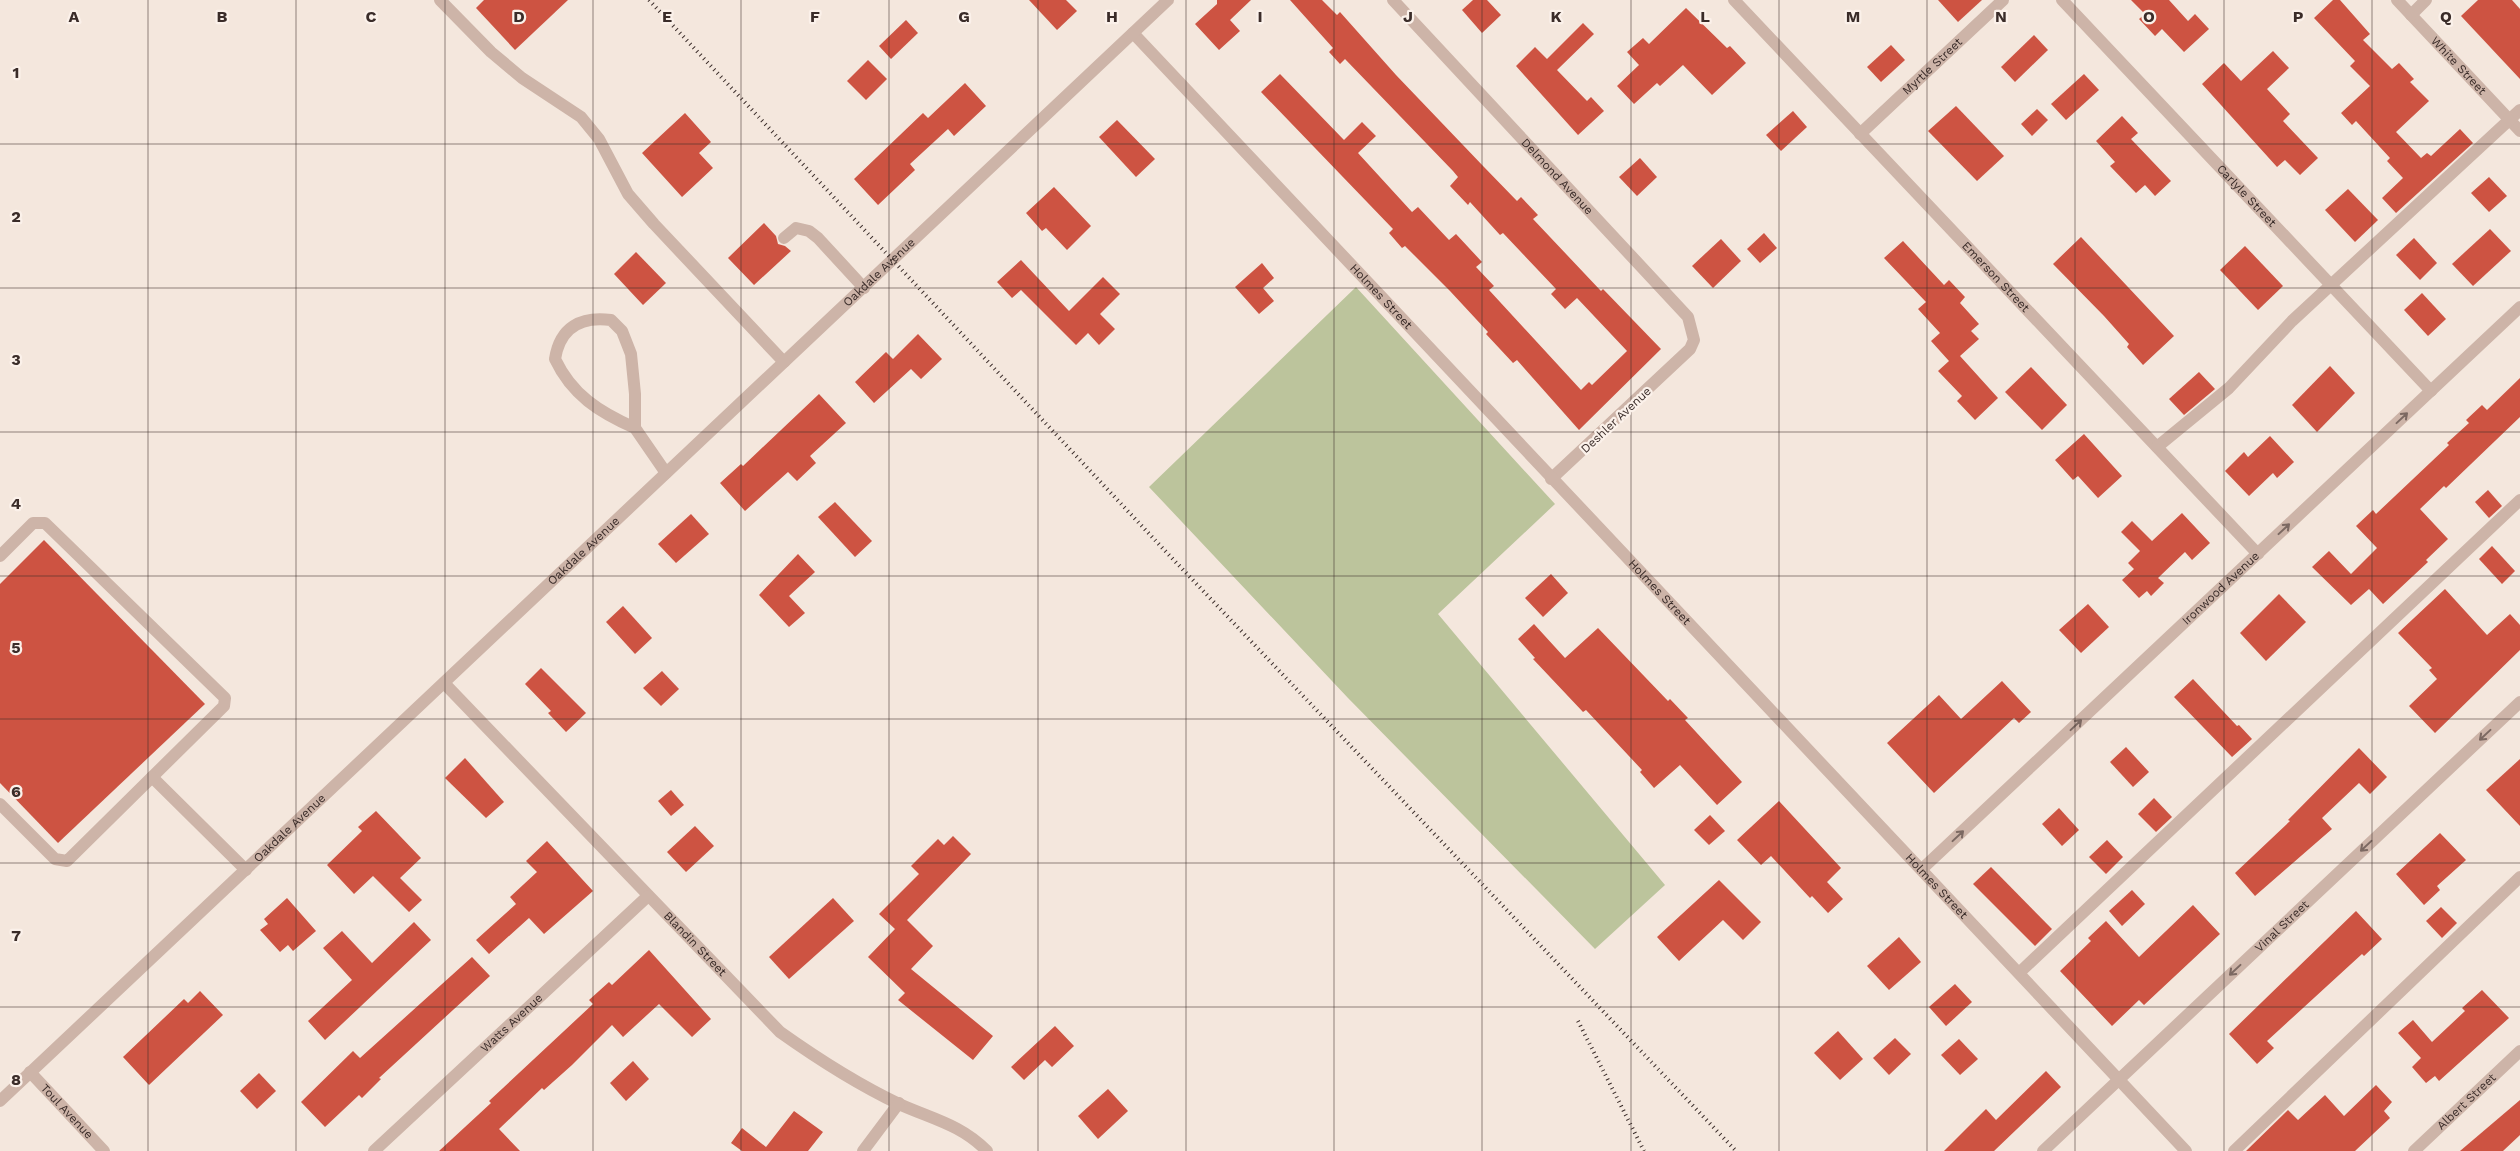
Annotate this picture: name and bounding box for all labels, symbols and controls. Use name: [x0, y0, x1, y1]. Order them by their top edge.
text: A: [69, 7, 80, 26]
text: B: [217, 7, 228, 26]
text: C: [366, 7, 377, 26]
text: D: [513, 7, 525, 26]
text: E: [662, 7, 672, 26]
text: F: [810, 7, 820, 26]
text: G: [958, 7, 970, 26]
text: H: [1106, 7, 1118, 26]
text: I: [1257, 7, 1263, 26]
text: J: [1403, 7, 1413, 26]
text: K: [1550, 7, 1562, 26]
text: L: [1700, 7, 1710, 26]
text: M: [1846, 7, 1860, 26]
text: N: [1995, 7, 2007, 26]
text: O: [2143, 7, 2155, 26]
text: P: [2293, 7, 2304, 26]
text: Q: [2440, 7, 2452, 26]
street label: White Street: [2428, 34, 2489, 98]
street label: Myrtle Street: [1899, 35, 1965, 98]
text: 1: [13, 63, 19, 82]
street label: Delmond Avenue: [1518, 135, 1596, 217]
street label: Carlyle Street: [2214, 162, 2279, 230]
text: 2: [11, 207, 21, 226]
street label: Oakdale Avenue: [840, 235, 918, 310]
street label: Emerson Street: [1959, 239, 2032, 315]
street label: Holmes Street: [1347, 261, 1415, 332]
text: 3: [11, 350, 21, 369]
street label: Deshler Avenue: [1578, 384, 1654, 456]
one-way arrow: [2396, 412, 2408, 424]
text: 4: [11, 494, 21, 513]
street label: Oakdale Avenue: [545, 514, 622, 588]
one-way arrow: [2277, 523, 2290, 535]
street label: Ironwood Avenue: [2179, 549, 2262, 628]
street label: Holmes Street: [1625, 556, 1694, 628]
text: 5: [11, 638, 21, 657]
one-way arrow: [2070, 719, 2083, 731]
one-way arrow: [2478, 729, 2491, 741]
text: 6: [11, 782, 21, 801]
street label: Oakdale Avenue: [251, 791, 328, 865]
one-way arrow: [1951, 830, 1964, 842]
one-way arrow: [2360, 840, 2373, 852]
street label: Holmes Street: [1902, 851, 1971, 922]
street label: Vinal Street: [2252, 898, 2312, 955]
street label: Blandin Street: [661, 909, 729, 979]
text: 7: [11, 926, 21, 945]
one-way arrow: [2229, 964, 2241, 976]
street label: Watts Avenue: [478, 991, 545, 1055]
text: 8: [11, 1070, 21, 1089]
street label: Albert Street: [2434, 1070, 2499, 1133]
street label: Toul Avenue: [38, 1081, 96, 1142]

